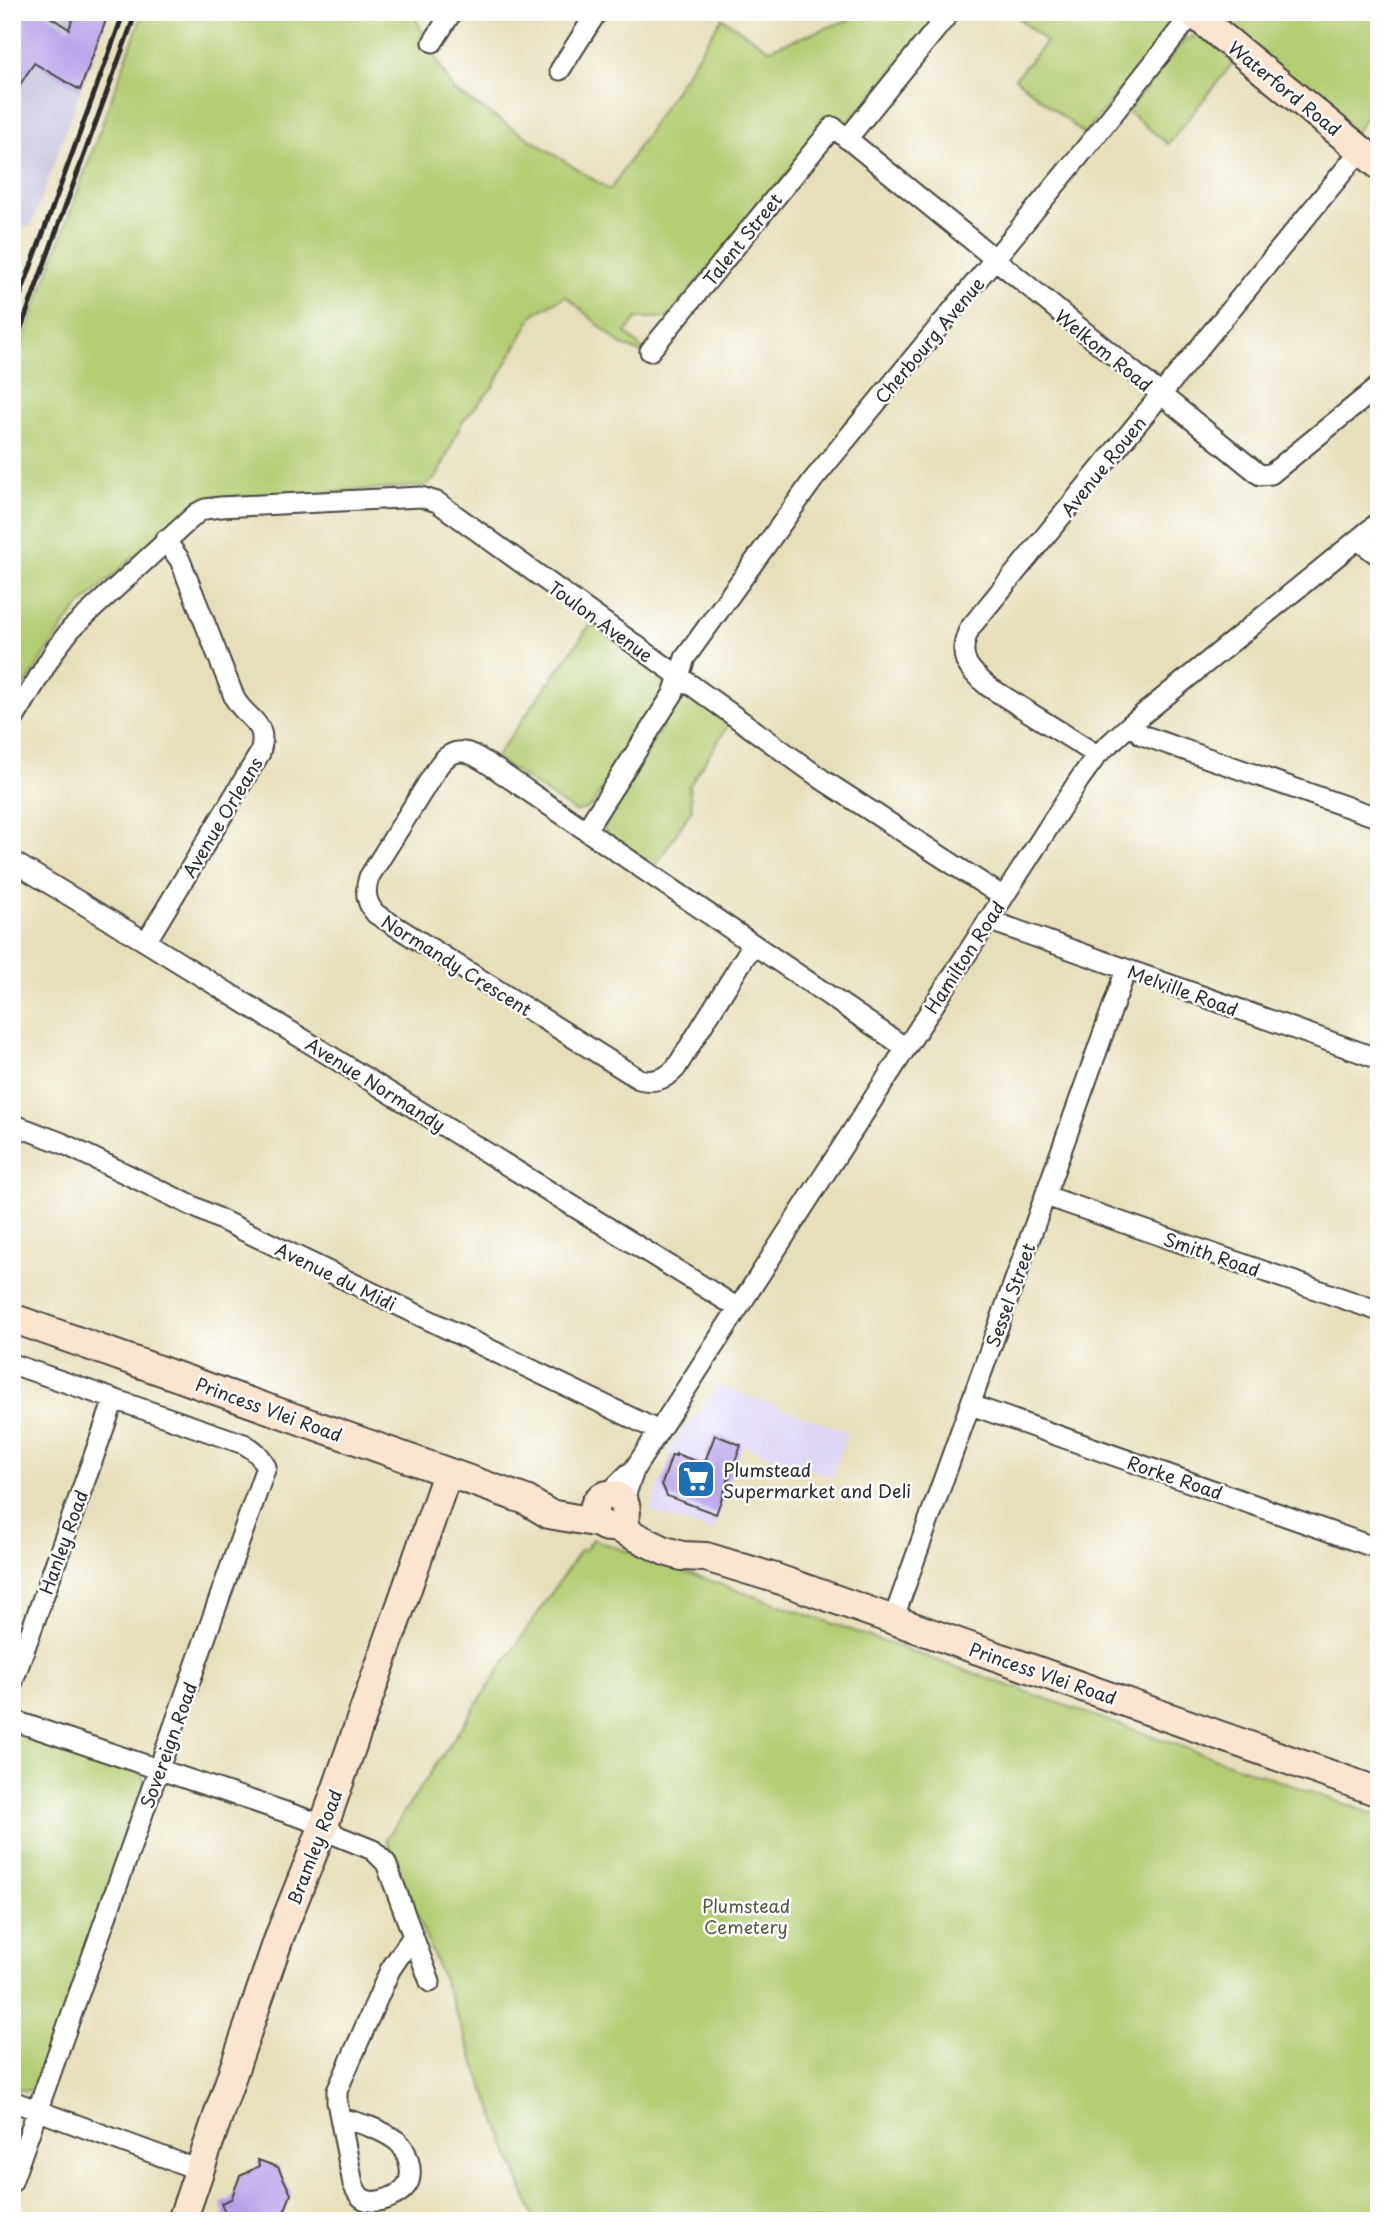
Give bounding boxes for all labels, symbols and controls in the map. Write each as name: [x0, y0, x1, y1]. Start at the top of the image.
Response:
street label: Waterford Road: [1223, 34, 1347, 142]
street label: Talent Street: [696, 187, 788, 291]
street label: Cherbourg Avenue: [868, 271, 990, 409]
street label: Welkom Road: [1050, 302, 1158, 398]
street label: Avenue Rouen: [1054, 410, 1152, 522]
street label: Toulon Avenue: [543, 574, 659, 668]
street label: Avenue Orleans: [175, 752, 269, 882]
street label: Hamilton Road: [917, 895, 1011, 1019]
street label: Normandy Crescent: [377, 908, 537, 1022]
street label: Melville Road: [1124, 958, 1242, 1022]
street label: Avenue Normandy: [301, 1030, 451, 1138]
street label: Smith Road: [1160, 1225, 1264, 1283]
street label: Avenue du Midi: [271, 1235, 401, 1317]
street label: Sessel Street: [979, 1239, 1041, 1351]
street label: Princess Vlei Road: [192, 1370, 346, 1448]
street label: Rorke Road: [1124, 1448, 1226, 1506]
place label: Plumstead Supermarket and Deli: [723, 1456, 911, 1504]
supermarket icon: Plumstead Supermarket and Deli: [675, 1458, 717, 1500]
street label: Hanley Road: [32, 1486, 94, 1598]
street label: Princess Vlei Road: [966, 1635, 1120, 1711]
street label: Sovereign Road: [133, 1678, 203, 1812]
street label: Bramley Road: [280, 1785, 348, 1909]
park label: Plumstead Cemetery: [702, 1892, 790, 1940]

